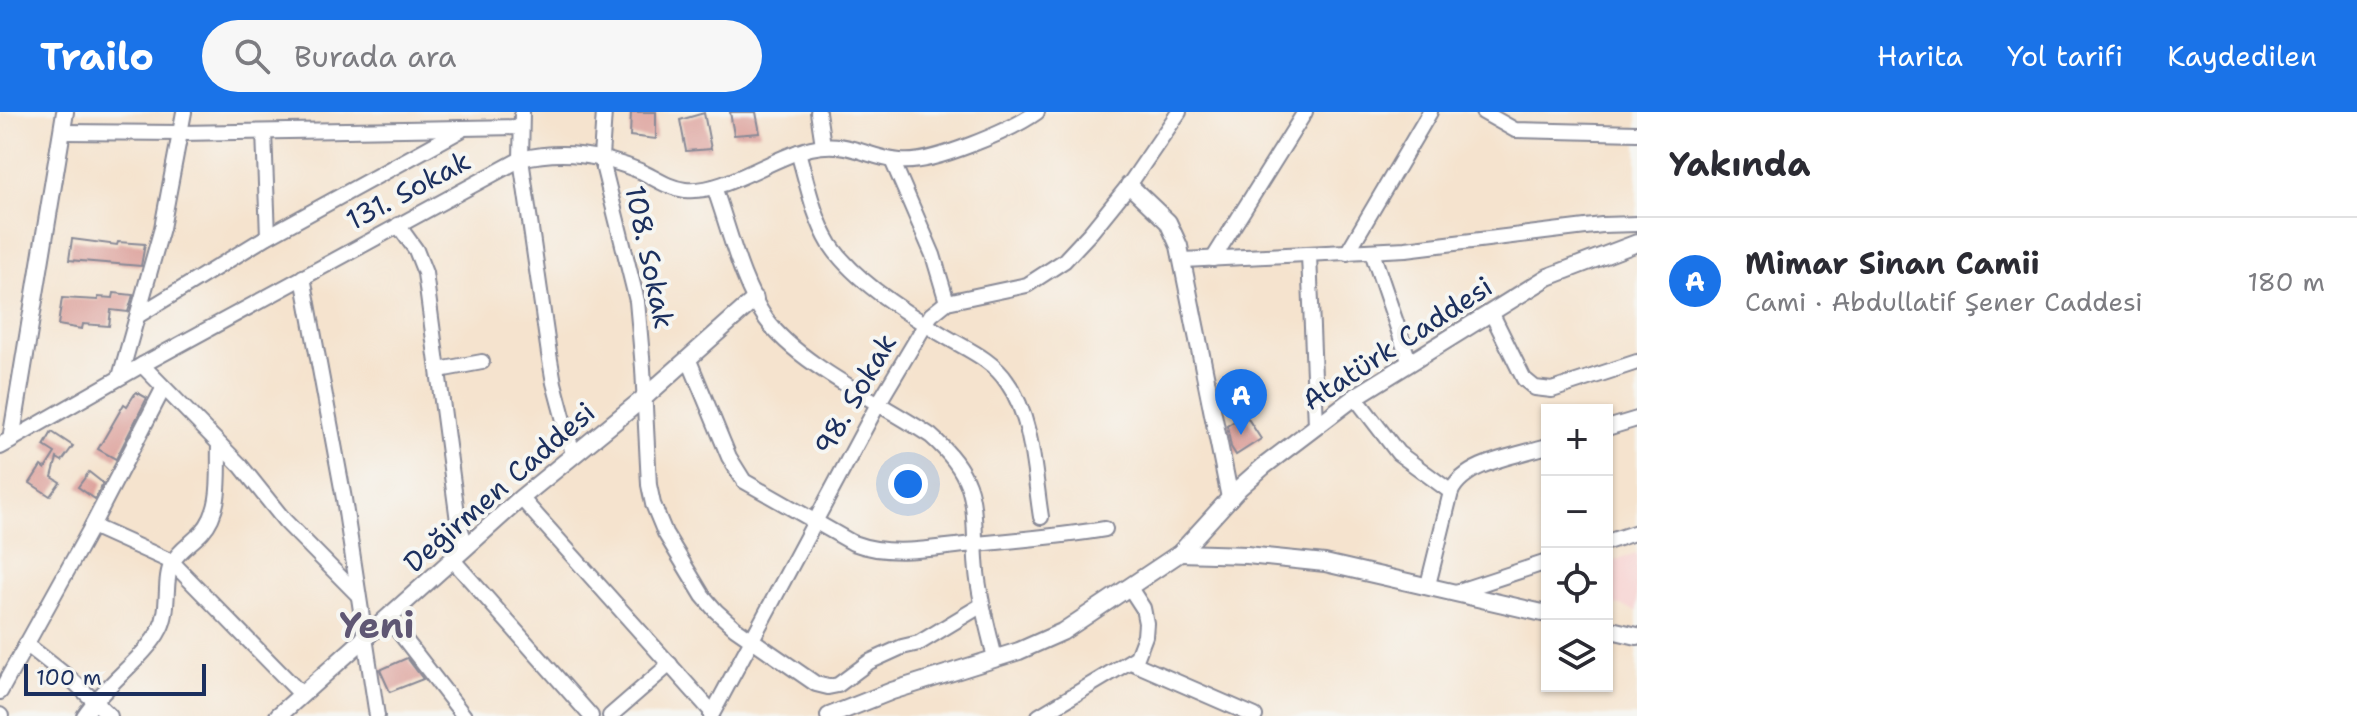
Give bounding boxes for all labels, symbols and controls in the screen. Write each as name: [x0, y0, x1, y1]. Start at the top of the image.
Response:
search box: [202, 20, 762, 92]
text: Trailo: [40, 31, 154, 82]
icon: search: [230, 34, 274, 78]
text: Burada ara: [294, 36, 456, 77]
text: Harita: [1877, 37, 1963, 75]
text: Yol tarifi: [2007, 37, 2123, 75]
text: Kaydedilen: [2167, 37, 2317, 75]
street label: 131. Sokak: [339, 141, 477, 239]
text: Yakında: [1669, 141, 1811, 187]
street label: 108. Sokak: [616, 182, 684, 332]
text: Mimar Sinan Camii: [1745, 243, 2040, 284]
text: A: [1685, 264, 1705, 299]
text: 180 m: [2247, 264, 2325, 299]
street label: Atatürk Caddesi: [1294, 267, 1500, 419]
text: Cami · Abdullatif Şener Caddesi: [1745, 284, 2143, 319]
street label: 98. Sokak: [805, 326, 905, 462]
pin: A: [1215, 369, 1267, 435]
street label: Değirmen Caddesi: [395, 393, 603, 581]
map controls: [1541, 404, 1613, 692]
button: +: [1541, 404, 1613, 476]
your location: [888, 464, 928, 504]
button: −: [1541, 476, 1613, 548]
button: locate: [1541, 548, 1613, 620]
district label: Yeni: [339, 601, 415, 650]
button: layers: [1541, 620, 1613, 692]
scale bar: [24, 660, 206, 696]
text: 100 m: [36, 663, 102, 692]

